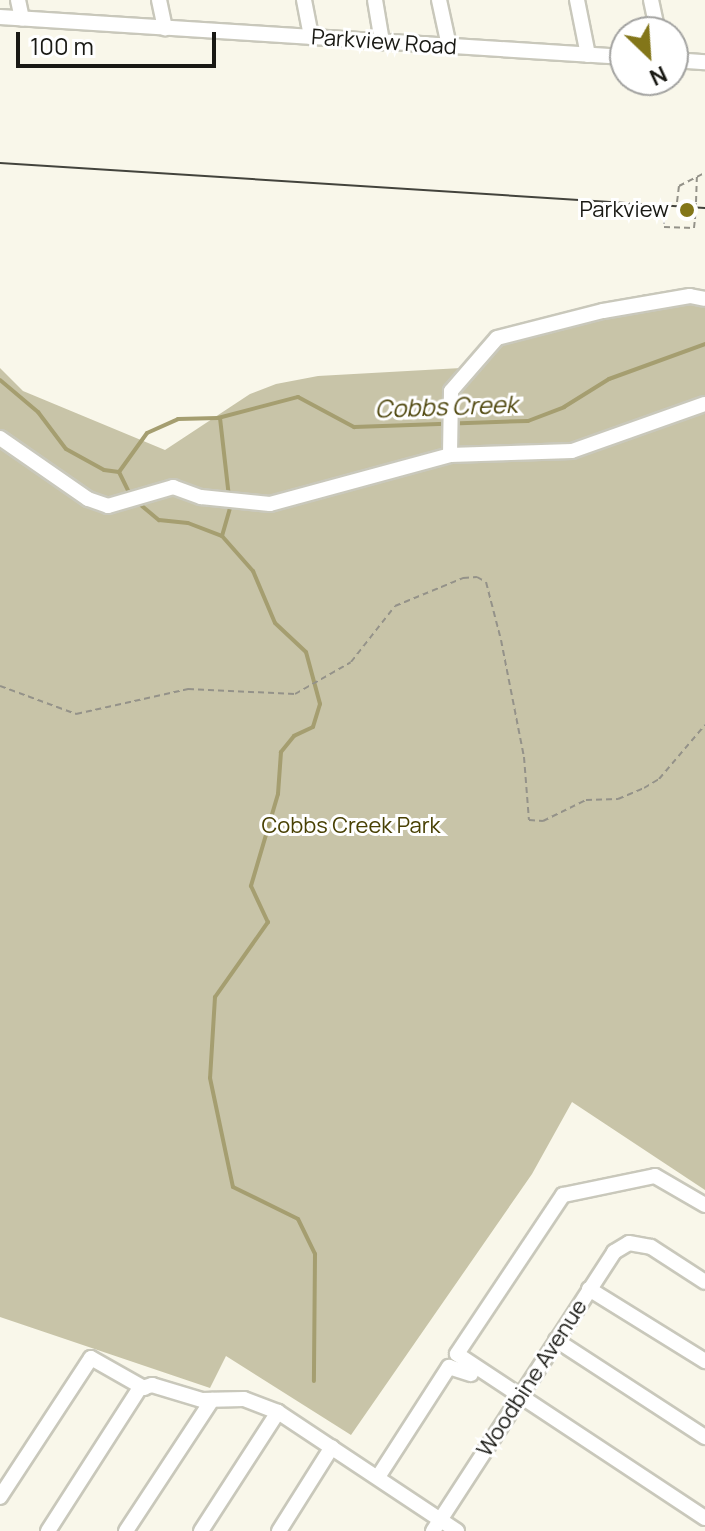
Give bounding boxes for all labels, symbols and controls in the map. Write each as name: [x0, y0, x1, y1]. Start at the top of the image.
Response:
scale bar: [20, 16, 220, 66]
north arrow: [609, 16, 689, 96]
street label: Parkview Road: [310, 24, 458, 60]
text: 100 m: [30, 29, 94, 62]
text: N: [645, 59, 672, 93]
place label: Parkview: [580, 197, 669, 223]
marker: Parkview: [676, 199, 698, 221]
water label: Cobbs Creek: [374, 389, 518, 423]
park label: Cobbs Creek Park: [262, 813, 440, 839]
street label: Woodbine Avenue: [471, 1294, 593, 1462]

